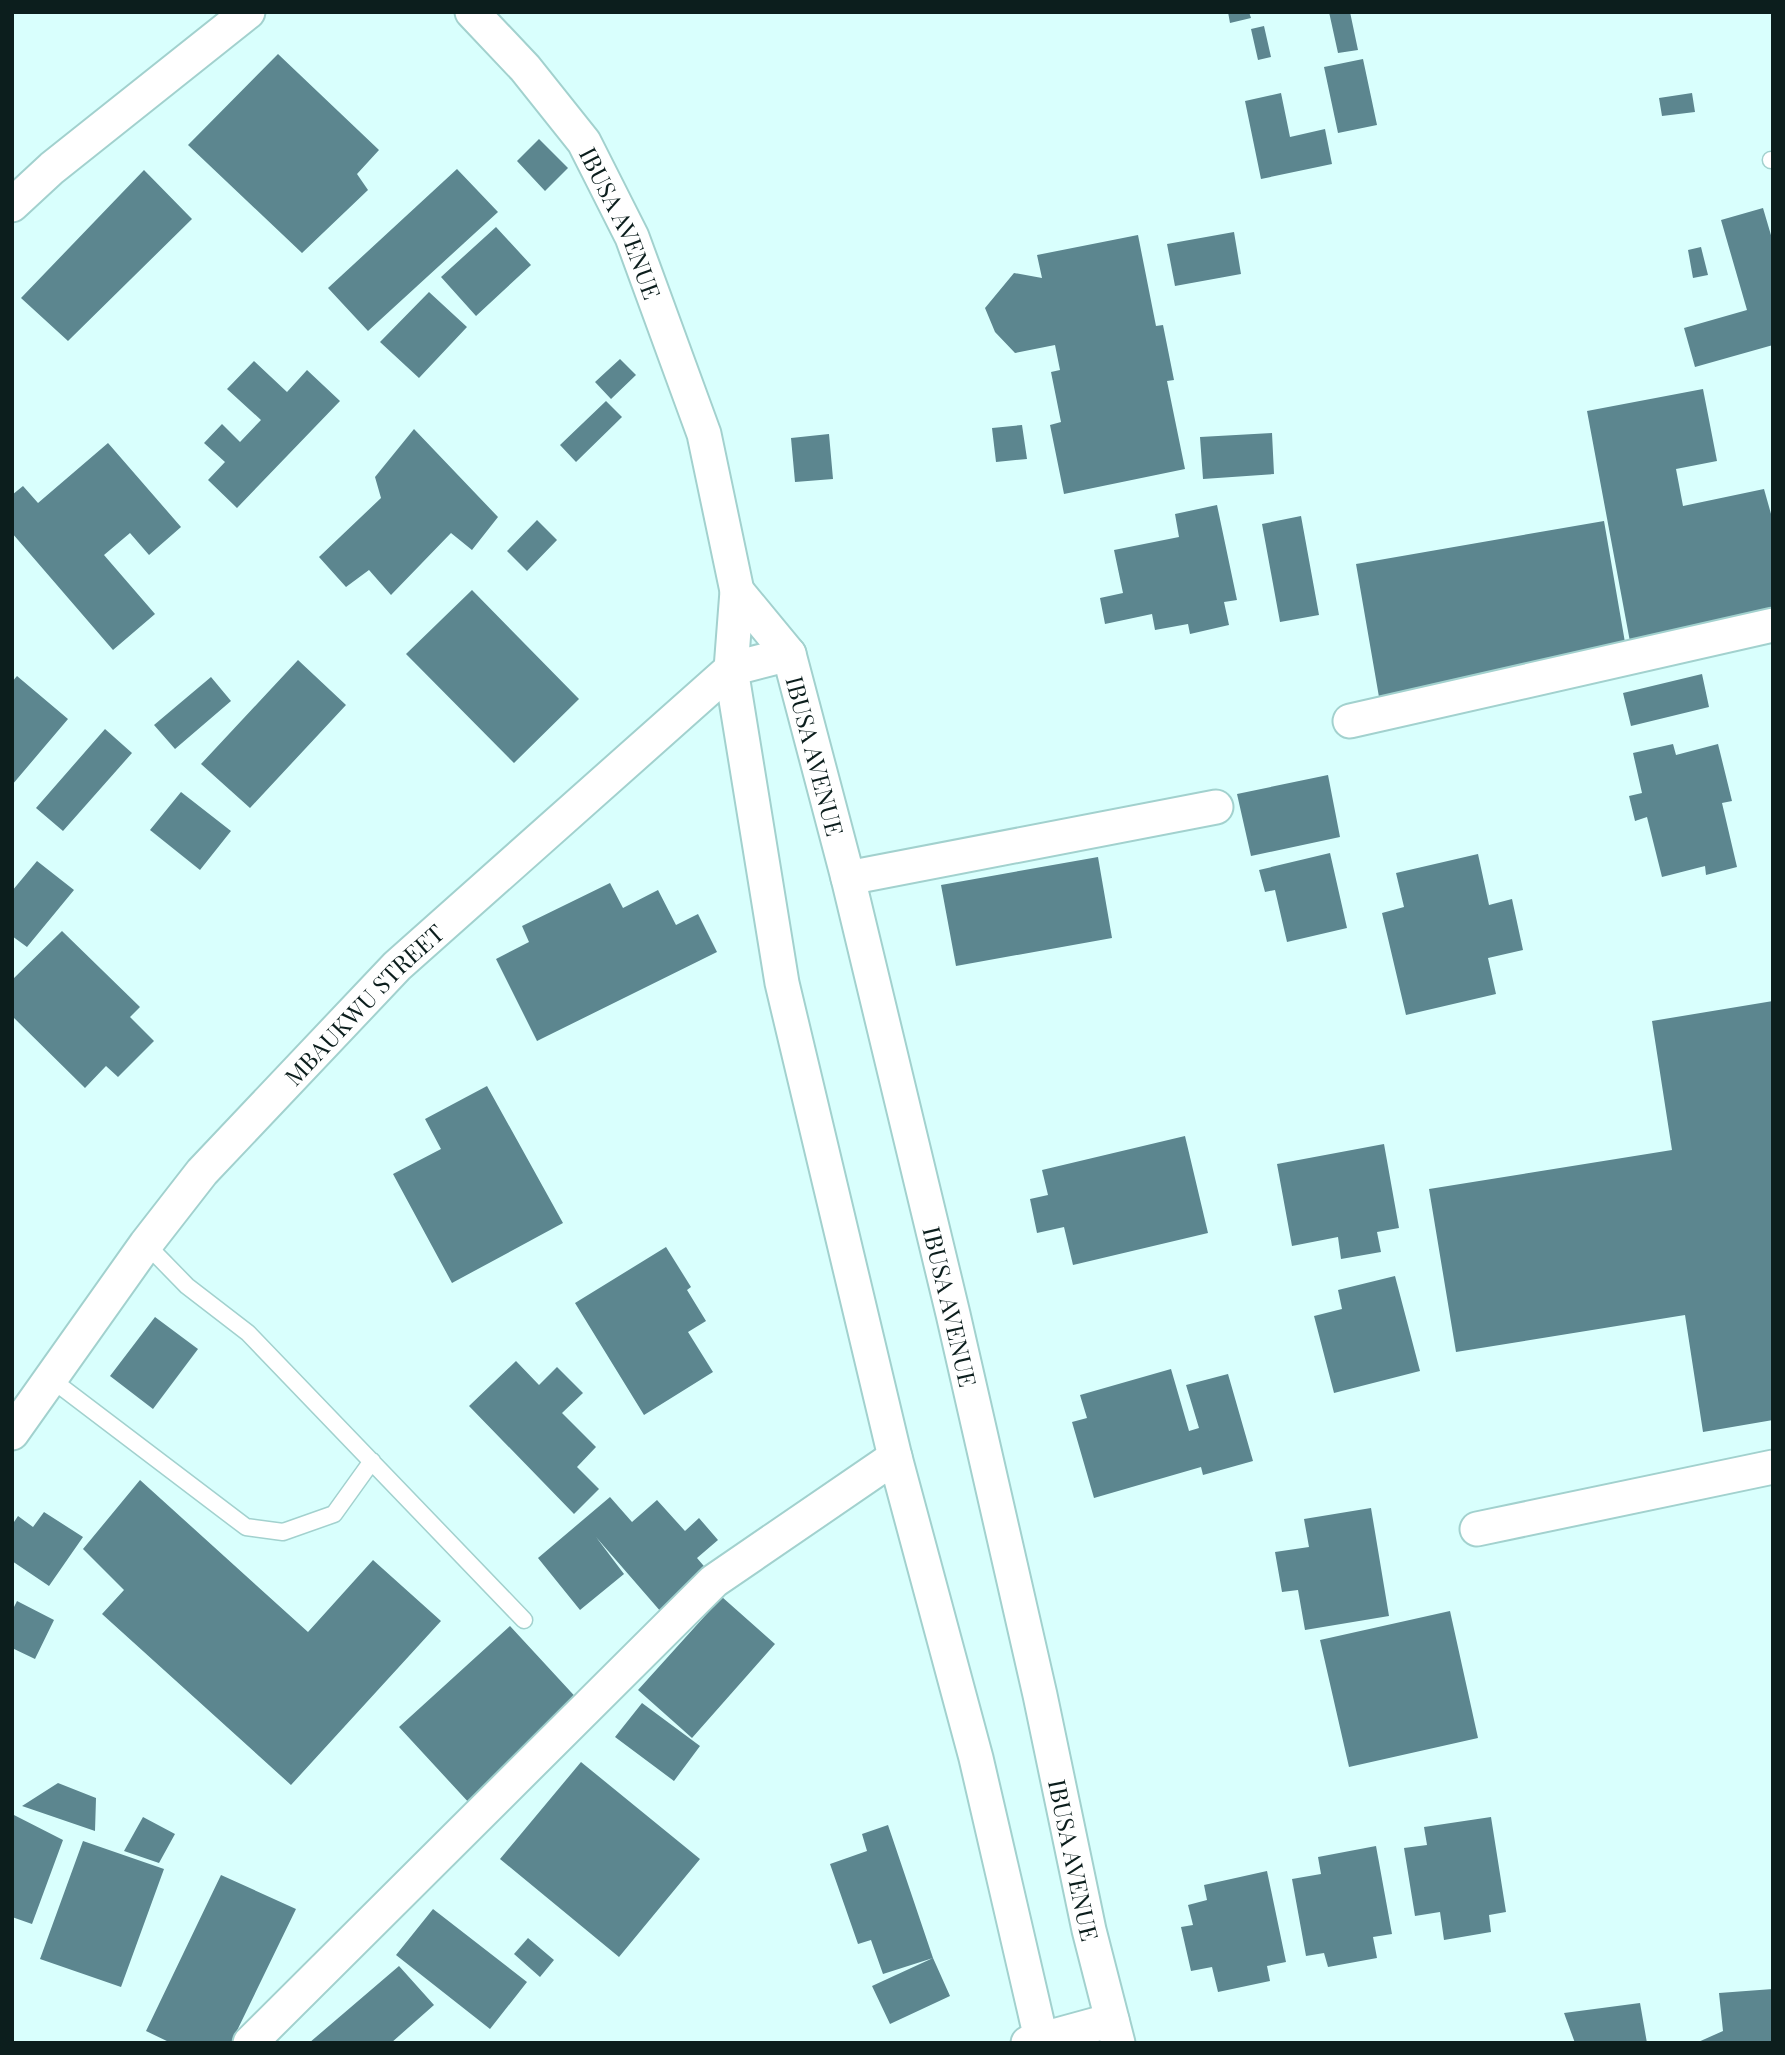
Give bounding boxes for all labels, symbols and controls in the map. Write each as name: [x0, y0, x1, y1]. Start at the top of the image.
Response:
street label: IBUSA AVENUE: [573, 141, 669, 303]
street label: IBUSA AVENUE: [779, 672, 852, 839]
street label: MBAUKWU STREET: [277, 916, 450, 1092]
street label: IBUSA AVENUE: [916, 1223, 985, 1390]
street label: IBUSA AVENUE: [1042, 1776, 1107, 1944]

